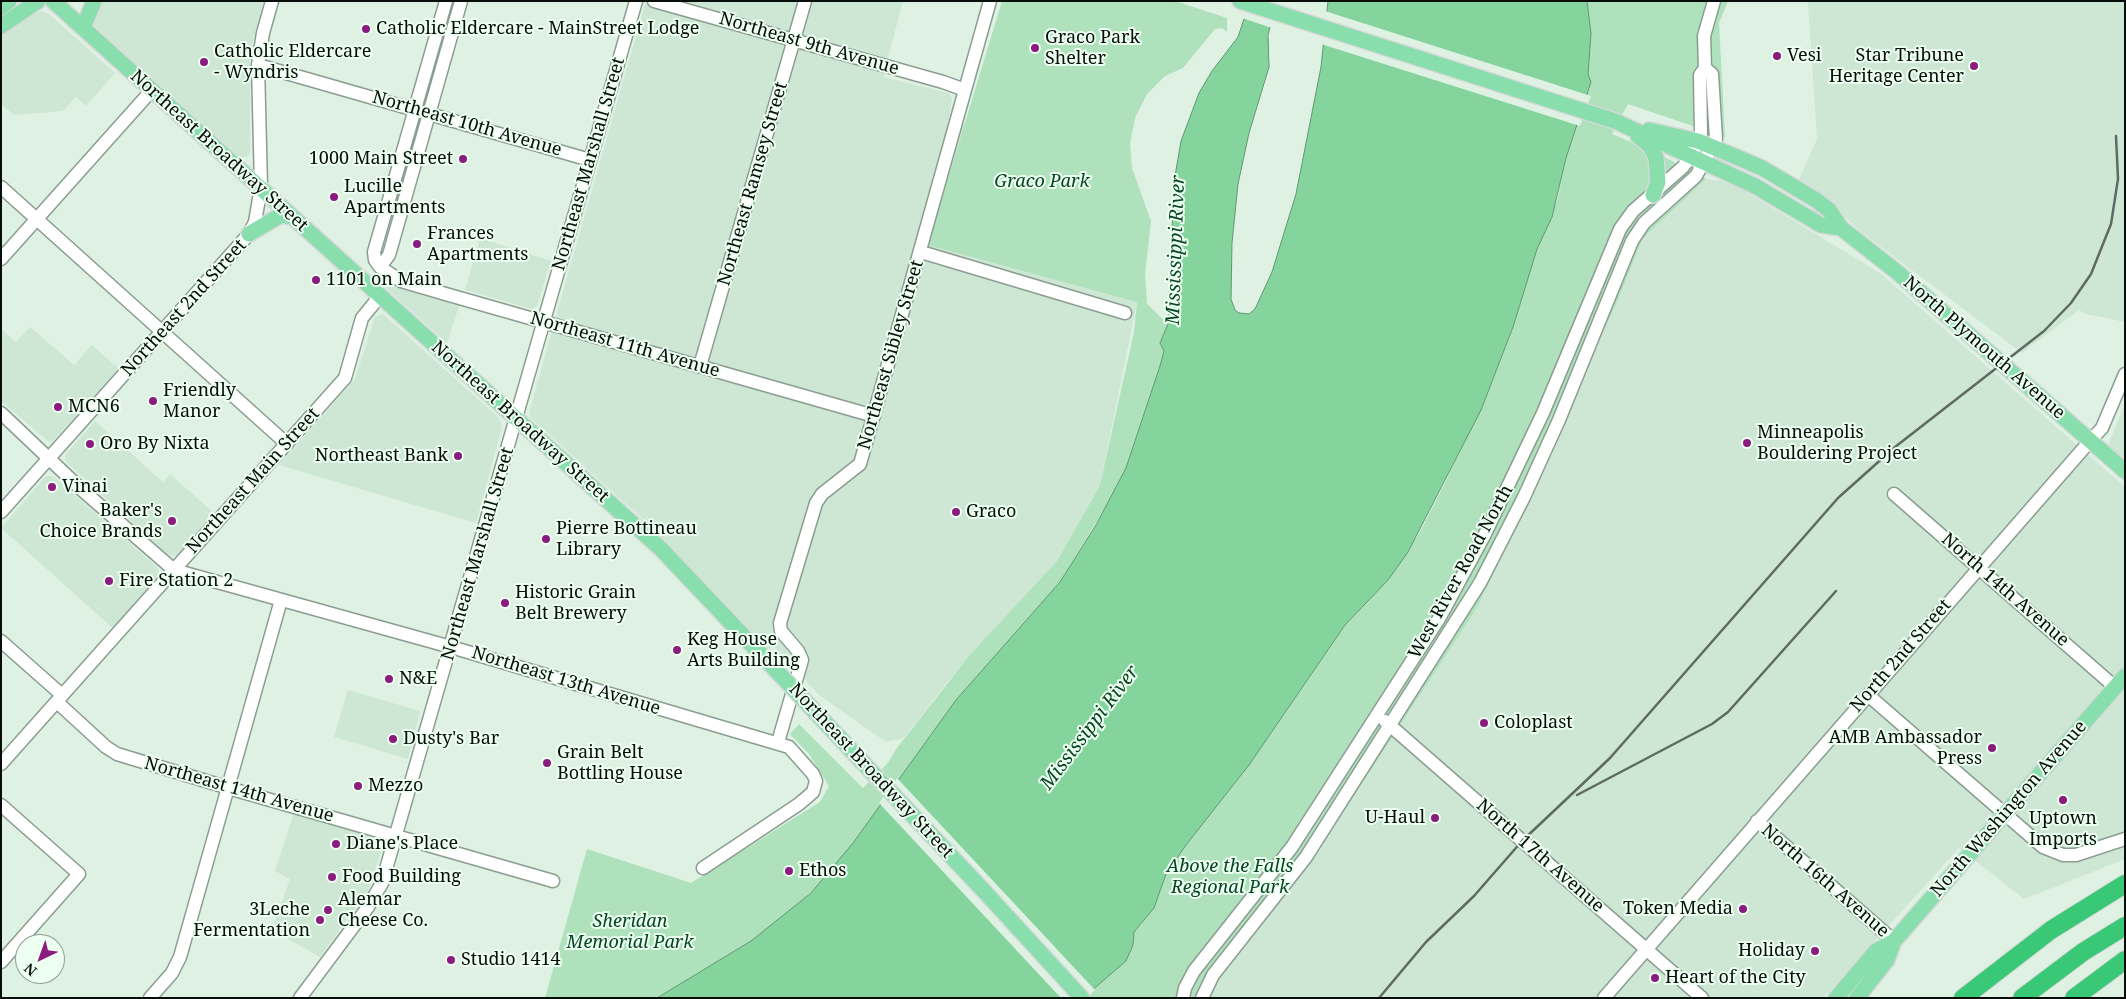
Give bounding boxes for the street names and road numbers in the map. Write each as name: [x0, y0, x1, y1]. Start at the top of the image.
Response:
street label: Northeast 9th Avenue: [717, 8, 901, 80]
street label: Northeast Marshall Street: [548, 55, 630, 273]
street label: Northeast Broadway Street: [126, 66, 312, 236]
street label: Northeast Ramsey Street: [714, 80, 792, 288]
street label: Northeast 10th Avenue: [370, 87, 564, 161]
street label: Northeast 2nd Street: [117, 235, 251, 381]
street label: Northeast Sibley Street: [854, 258, 928, 452]
street label: North Plymouth Avenue: [1899, 272, 2069, 424]
street label: Northeast 11th Avenue: [528, 308, 722, 382]
street label: Northeast Broadway Street: [427, 337, 613, 507]
street label: Northeast Main Street: [182, 404, 324, 558]
street label: Northeast Marshall Street: [437, 445, 519, 663]
street label: West River Road North: [1404, 481, 1518, 663]
street label: North 14th Avenue: [1937, 529, 2073, 651]
street label: North 2nd Street: [1846, 595, 1956, 717]
street label: Northeast 13th Avenue: [469, 642, 663, 720]
street label: Northeast Broadway Street: [784, 679, 958, 863]
street label: North Washington Avenue: [1926, 716, 2092, 902]
street label: Northeast 14th Avenue: [142, 753, 336, 827]
street label: North 17th Avenue: [1472, 795, 1608, 917]
street label: North 16th Avenue: [1757, 820, 1893, 942]

